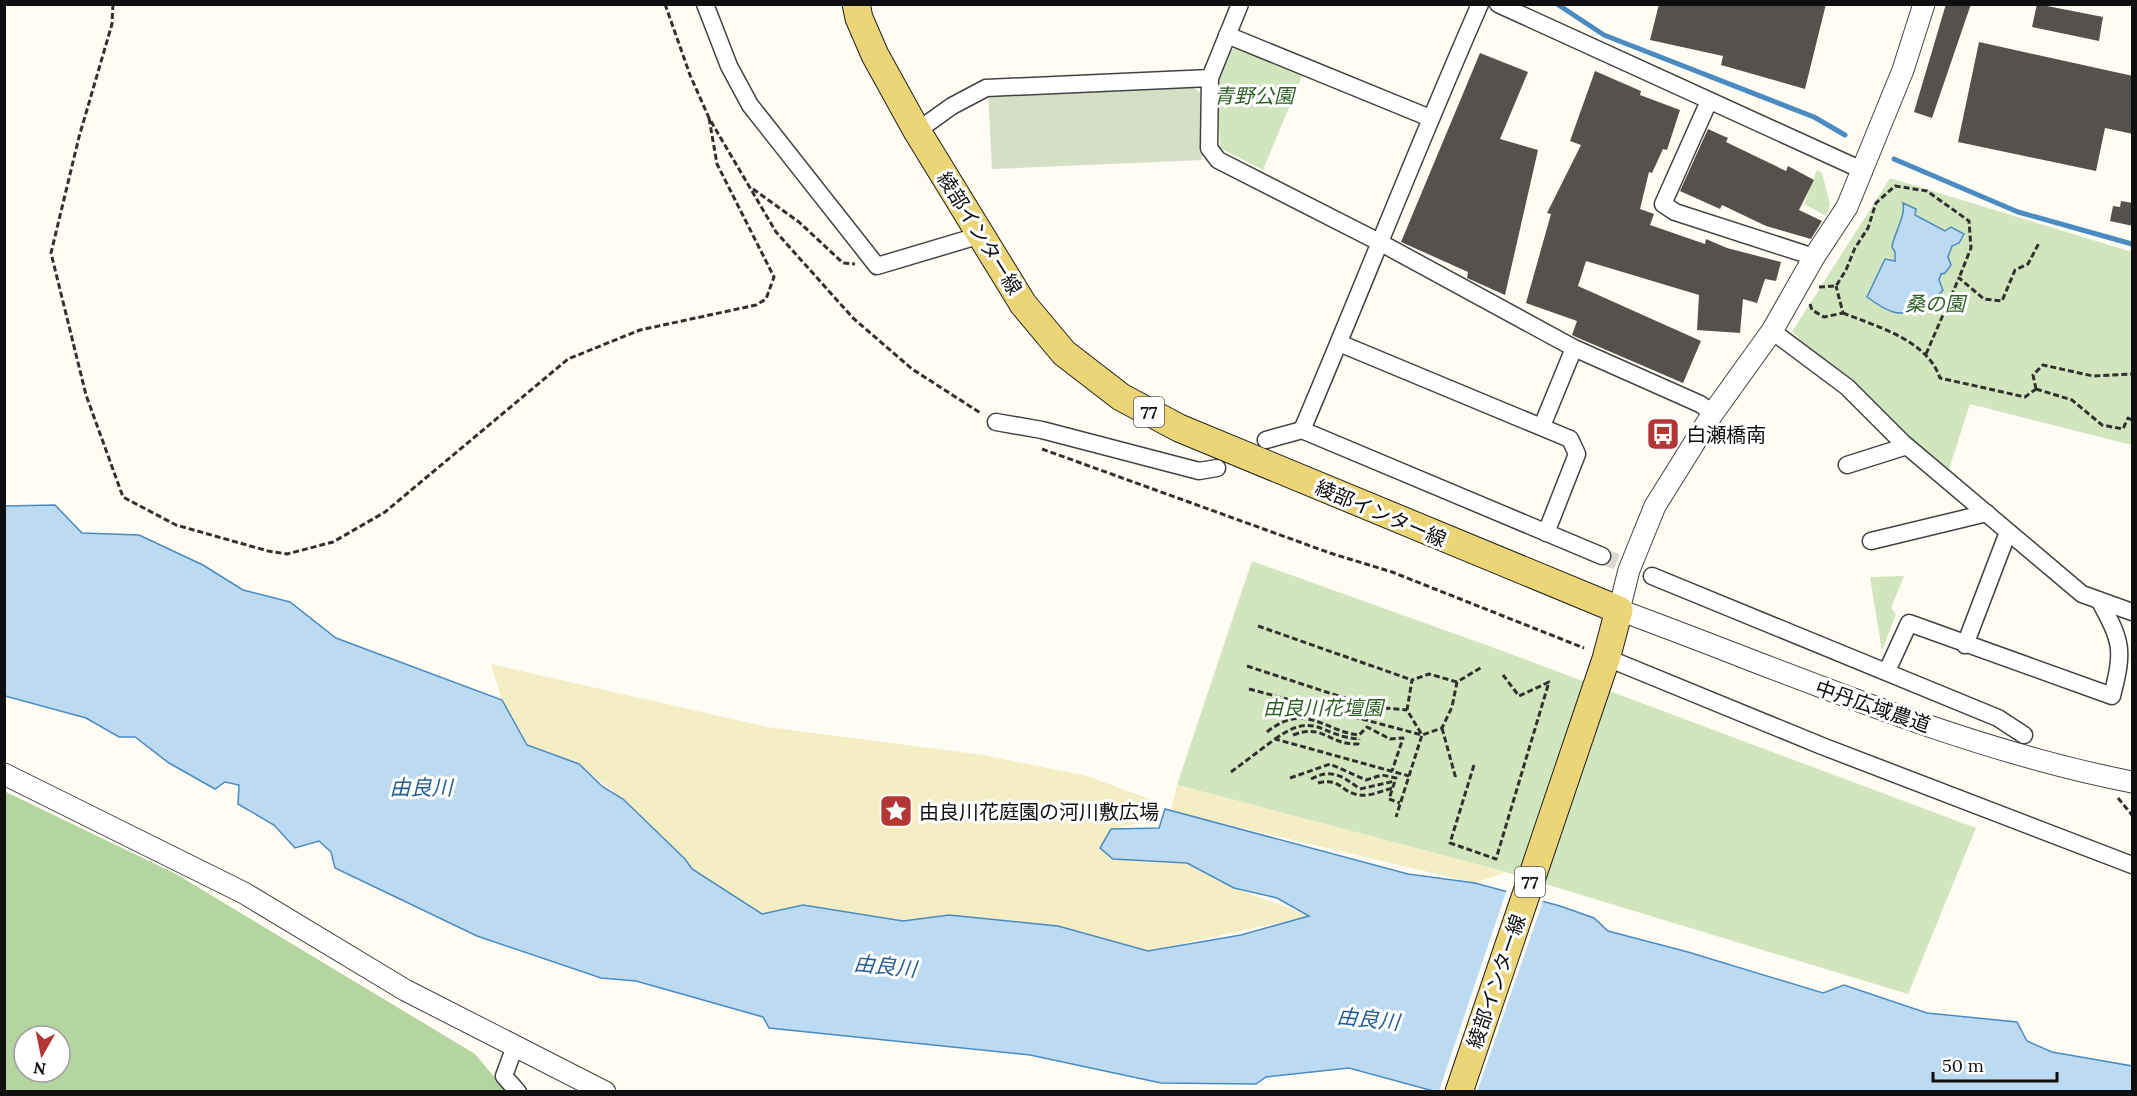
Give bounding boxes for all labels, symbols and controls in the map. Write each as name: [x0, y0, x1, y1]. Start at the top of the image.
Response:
park label: 青野公園: [1214, 83, 1297, 108]
street label: 綾部インター線: [932, 167, 1028, 299]
park label: 桑の園: [1905, 291, 1968, 316]
road number: 77: [1134, 397, 1164, 427]
bus stop icon: 白瀬橋南: [1645, 416, 1681, 452]
place label: 白瀬橋南: [1686, 422, 1766, 447]
street label: 綾部インター線: [1312, 474, 1450, 552]
street label: 中丹広域農道: [1812, 675, 1934, 737]
park label: 由良川花壇園: [1263, 695, 1386, 720]
water label: 由良川: [390, 774, 454, 801]
place icon: 由良川花庭園の河川敷広場: [878, 793, 914, 829]
place label: 由良川花庭園の河川敷広場: [919, 799, 1159, 824]
road number: 77: [1515, 867, 1545, 897]
street label: 綾部インター線: [1461, 911, 1531, 1051]
water label: 由良川: [852, 949, 920, 983]
water label: 由良川: [1335, 1002, 1403, 1036]
north arrow: [12, 1024, 72, 1084]
scale bar: [1933, 1045, 2058, 1083]
text: 50 m: [1942, 1054, 1984, 1077]
text: N: [32, 1058, 47, 1080]

